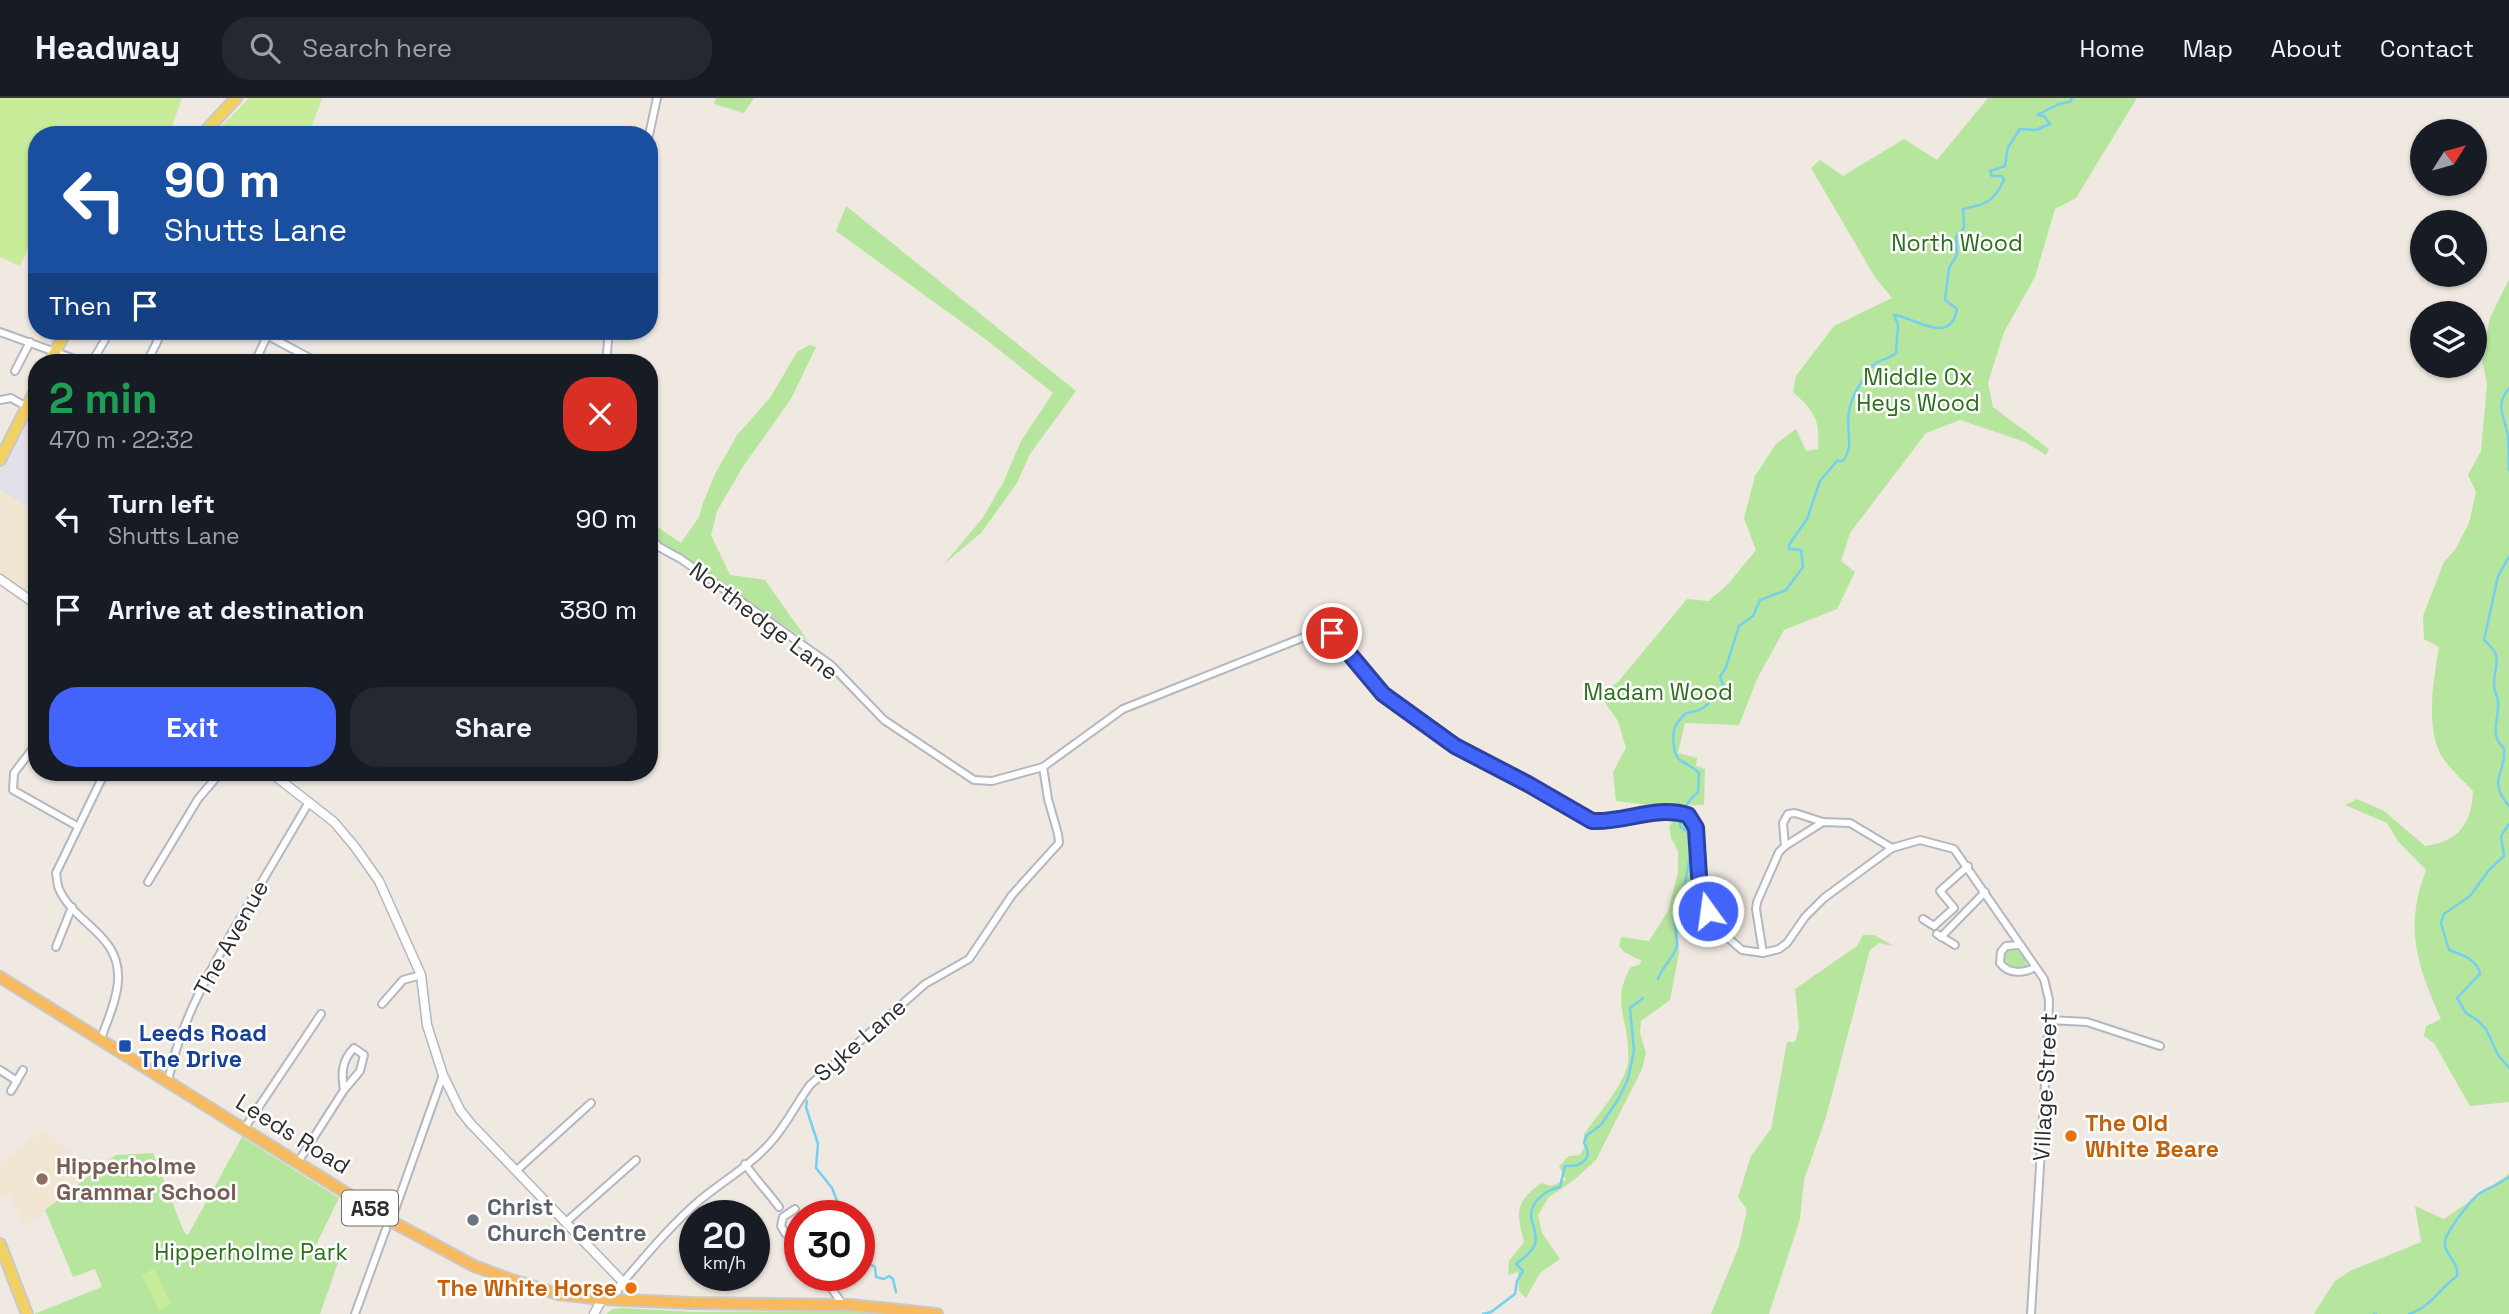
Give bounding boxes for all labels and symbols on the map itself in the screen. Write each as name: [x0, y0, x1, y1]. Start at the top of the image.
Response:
north arrow: [2410, 119, 2487, 196]
park label: North Wood: [1891, 228, 2023, 258]
park label: Middle Ox Heys Wood: [1856, 362, 1980, 418]
street label: Northedge Lane: [683, 555, 845, 687]
pin: [1302, 603, 1362, 663]
park label: Madam Wood: [1583, 677, 1733, 707]
position arrow: [1671, 874, 1745, 948]
street label: The Avenue: [187, 875, 275, 1001]
street label: Syke Lane: [808, 992, 912, 1088]
street label: Village Street: [2026, 1012, 2064, 1162]
place label: Leeds Road The Drive: [139, 1018, 267, 1074]
marker: Leeds Road The Drive: [117, 1038, 133, 1054]
street label: Leeds Road: [230, 1087, 356, 1181]
place label: The Old White Beare: [2085, 1108, 2219, 1164]
marker: The Old White Beare: [2063, 1128, 2079, 1144]
place label: Hipperholme Grammar School: [56, 1151, 237, 1207]
marker: Hipperholme Grammar School: [34, 1171, 50, 1187]
road number: A58: [342, 1190, 398, 1226]
place label: Christ Church Centre: [487, 1192, 647, 1248]
speed limit sign: 30: [784, 1200, 875, 1291]
marker: Christ Church Centre: [465, 1212, 481, 1228]
park label: Hipperholme Park: [154, 1237, 348, 1267]
place label: The White Horse: [437, 1273, 617, 1303]
marker: The White Horse: [623, 1280, 639, 1296]

